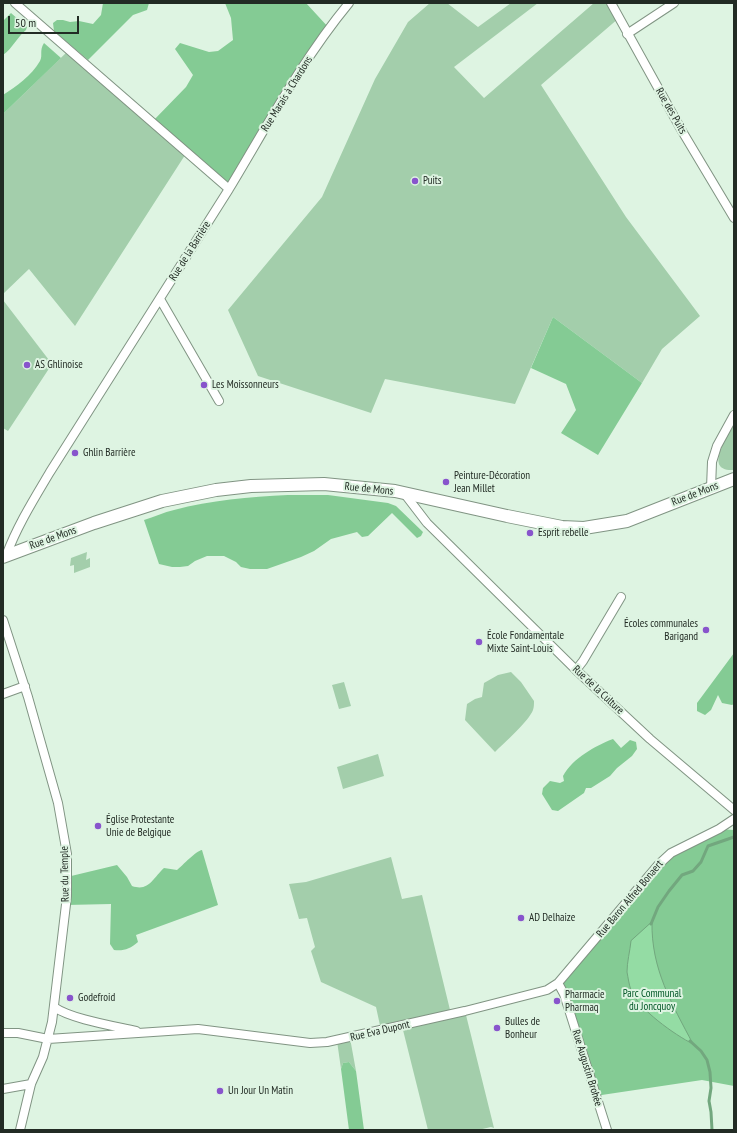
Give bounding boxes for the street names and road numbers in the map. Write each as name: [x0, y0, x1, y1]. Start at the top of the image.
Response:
street label: Rue Marais à Chardons: [259, 54, 315, 134]
street label: Rue des Puits: [653, 86, 689, 136]
street label: Rue de la Barrière: [166, 219, 214, 283]
street label: Rue de Mons: [670, 479, 720, 509]
street label: Rue de Mons: [344, 480, 394, 498]
street label: Rue de Mons: [28, 523, 78, 553]
street label: Rue de la Culture: [570, 663, 626, 717]
street label: Rue du Temple: [58, 846, 72, 902]
street label: Rue Baron Alfred Bonaert: [594, 858, 666, 940]
street label: Rue Eva Dupont: [349, 1018, 411, 1044]
street label: Rue Augustin Brohée: [569, 1028, 605, 1108]

